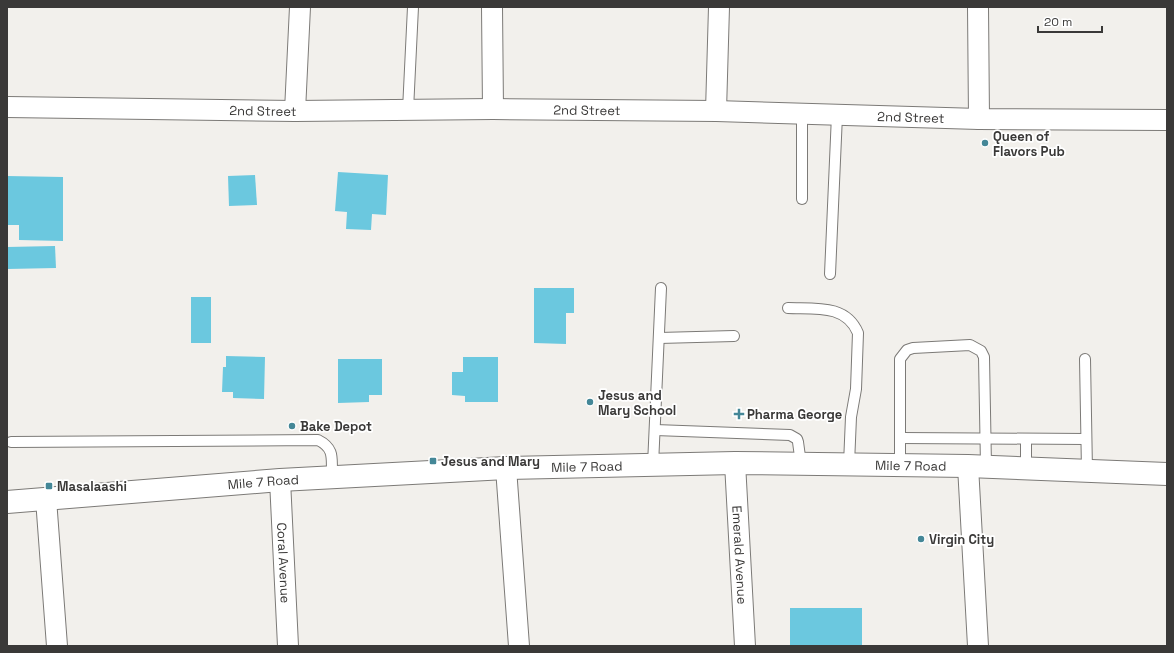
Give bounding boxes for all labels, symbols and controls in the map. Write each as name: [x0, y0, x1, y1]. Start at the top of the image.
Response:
scale bar: [1038, 8, 1102, 34]
text: 20 m: [1044, 14, 1072, 30]
street label: 2nd Street: [553, 101, 621, 119]
street label: 2nd Street: [229, 102, 297, 120]
street label: 2nd Street: [877, 107, 945, 126]
place label: Queen of Flavors Pub: [993, 128, 1065, 160]
marker: Queen of Flavors Pub: [980, 138, 990, 148]
place label: Jesus and Mary School: [598, 387, 676, 419]
marker: Jesus and Mary School: [585, 397, 595, 407]
place label: Pharma George: [747, 406, 842, 423]
marker: Pharma George: [734, 409, 744, 419]
place label: Bake Depot: [300, 418, 372, 435]
marker: Bake Depot: [287, 421, 297, 431]
place label: Jesus and Mary: [441, 453, 540, 470]
marker: Jesus and Mary: [428, 456, 438, 466]
street label: Mile 7 Road: [875, 456, 946, 474]
street label: Mile 7 Road: [551, 457, 623, 476]
street label: Mile 7 Road: [227, 471, 299, 493]
place label: Masalaashi: [57, 478, 127, 495]
marker: Masalaashi: [44, 481, 54, 491]
street label: Emerald Avenue: [729, 505, 751, 605]
street label: Coral Avenue: [274, 522, 294, 604]
place label: Virgin City: [929, 531, 994, 548]
marker: Virgin City: [916, 534, 926, 544]

